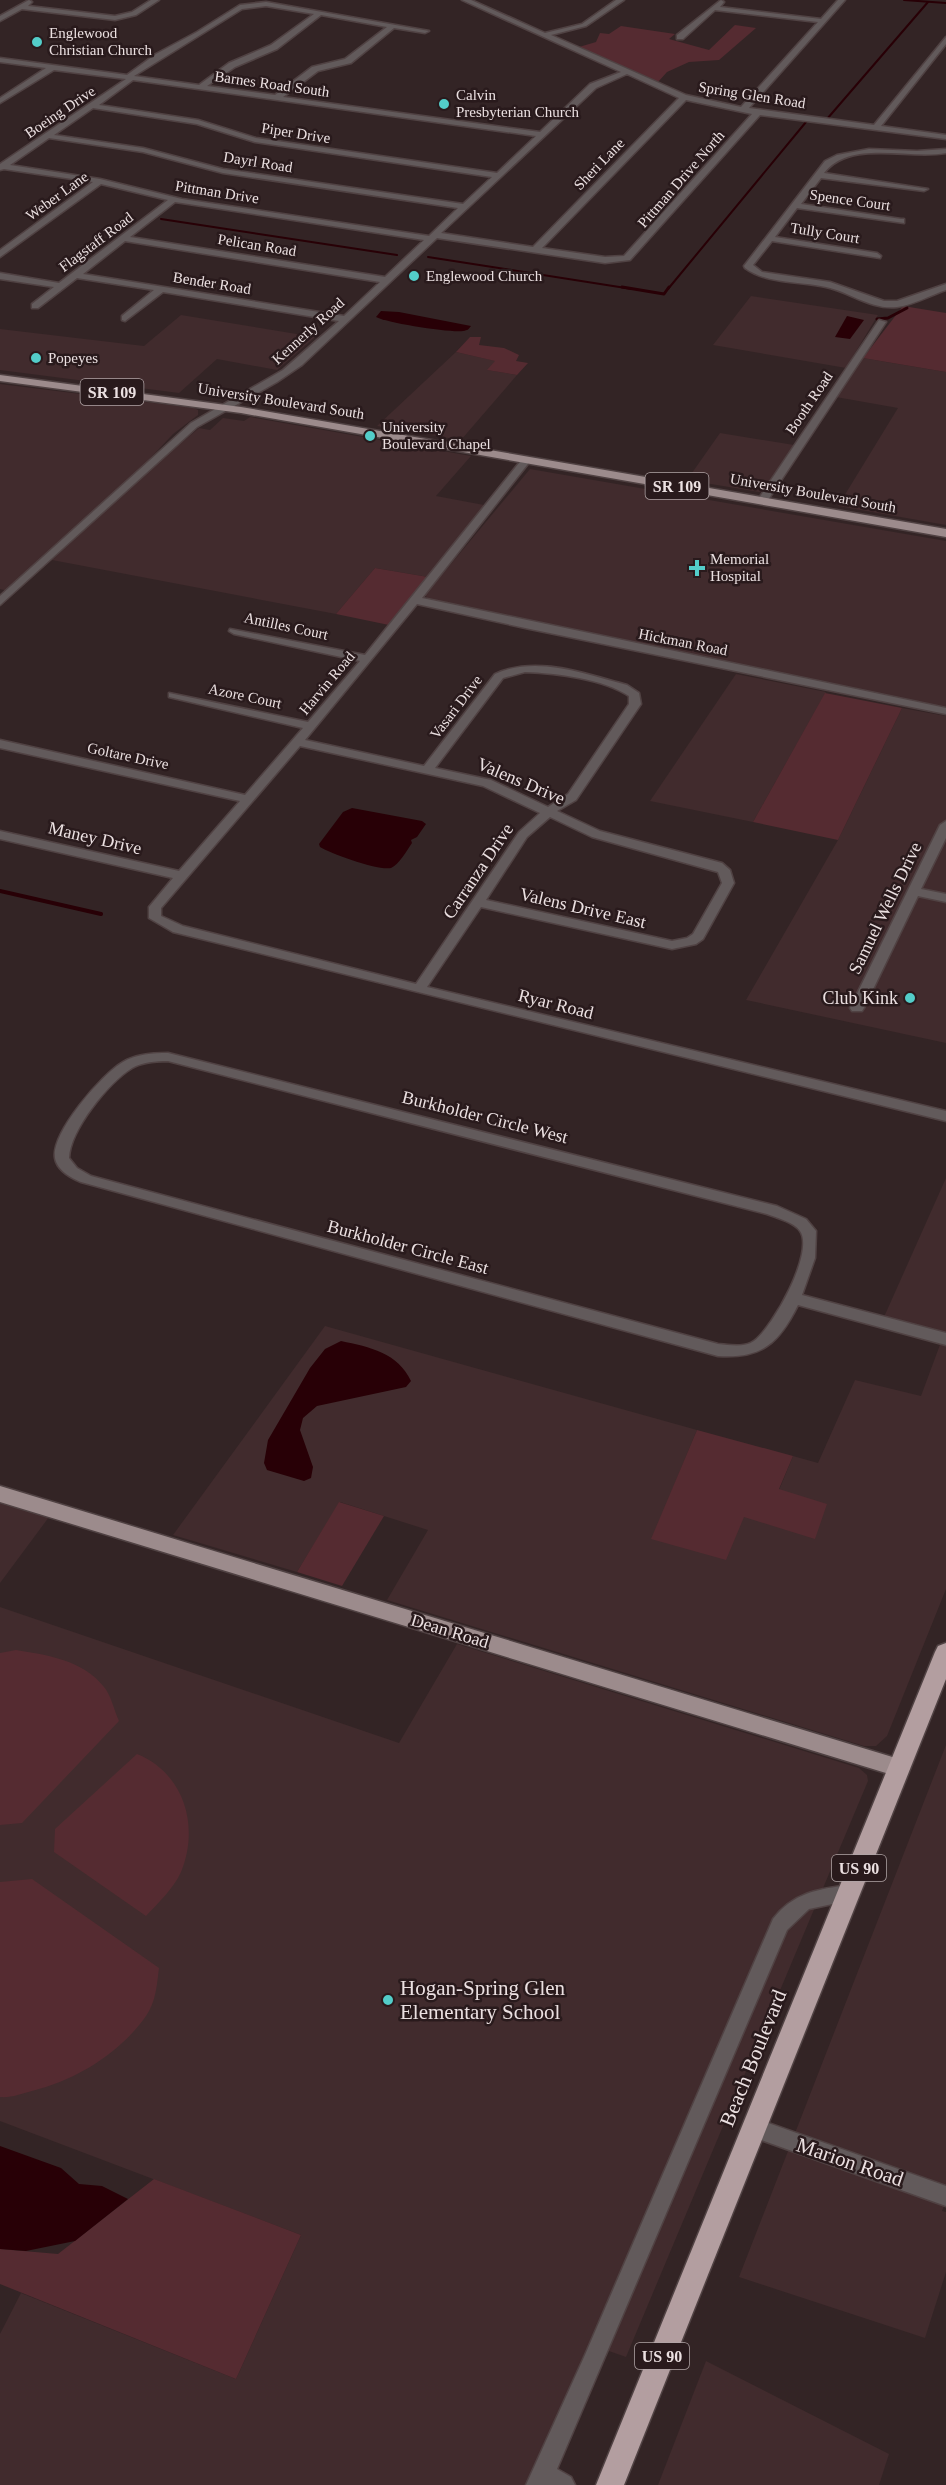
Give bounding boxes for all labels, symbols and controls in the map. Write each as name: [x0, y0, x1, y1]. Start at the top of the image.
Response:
place label: Englewood Christian Church: [49, 25, 152, 58]
marker: Englewood Christian Church: [30, 35, 44, 49]
street label: Barnes Road South: [214, 68, 331, 100]
street label: Spring Glen Road: [697, 79, 807, 111]
street label: Boeing Drive: [22, 82, 98, 141]
place label: Calvin Presbyterian Church: [456, 87, 579, 120]
marker: Calvin Presbyterian Church: [437, 97, 451, 111]
street label: Piper Drive: [260, 120, 332, 146]
street label: Pittman Drive North: [635, 127, 728, 231]
street label: Sheri Lane: [571, 135, 628, 193]
street label: Dayrl Road: [222, 149, 294, 175]
street label: Weber Lane: [23, 168, 91, 224]
street label: Pittman Drive: [174, 177, 260, 207]
street label: Spence Court: [809, 186, 892, 214]
street label: Flagstaff Road: [56, 209, 137, 275]
street label: Tully Court: [789, 220, 862, 246]
street label: Pelican Road: [216, 231, 298, 259]
place label: Englewood Church: [426, 268, 543, 284]
street label: Bender Road: [172, 269, 253, 297]
marker: Englewood Church: [407, 269, 421, 283]
street label: Kennerly Road: [269, 294, 348, 367]
place label: Popeyes: [48, 350, 98, 366]
marker: Popeyes: [29, 351, 43, 365]
street label: Booth Road: [782, 368, 836, 437]
road number: SR 109: [80, 379, 144, 405]
street label: University Boulevard South: [197, 380, 366, 422]
place label: University Boulevard Chapel: [382, 419, 491, 452]
marker: University Boulevard Chapel: [363, 429, 377, 443]
street label: University Boulevard South: [729, 471, 898, 516]
road number: SR 109: [646, 473, 708, 499]
place label: Memorial Hospital: [710, 551, 769, 584]
marker: Memorial Hospital: [688, 559, 706, 577]
street label: Antilles Court: [243, 609, 330, 643]
street label: Hickman Road: [637, 626, 729, 659]
street label: Harvin Road: [296, 648, 358, 718]
street label: Vasari Drive: [427, 672, 485, 742]
street label: Azore Court: [207, 680, 284, 712]
street label: Goltare Drive: [86, 740, 171, 773]
street label: Valens Drive: [474, 754, 568, 808]
street label: Maney Drive: [46, 818, 144, 858]
street label: Carranza Drive: [439, 820, 517, 922]
street label: Samuel Wells Drive: [844, 839, 926, 977]
street label: Valens Drive East: [518, 884, 648, 932]
street label: Ryar Road: [516, 985, 596, 1023]
place label: Club Kink: [822, 988, 898, 1008]
marker: Club Kink: [903, 991, 917, 1005]
street label: Burkholder Circle West: [400, 1087, 570, 1147]
street label: Burkholder Circle East: [325, 1216, 491, 1278]
street label: Dean Road: [409, 1610, 491, 1652]
road number: US 90: [832, 1855, 886, 1881]
place label: Hogan-Spring Glen Elementary School: [400, 1976, 566, 2024]
street label: Beach Boulevard: [715, 1986, 792, 2130]
marker: Hogan-Spring Glen Elementary School: [381, 1993, 395, 2007]
street label: Marion Road: [793, 2133, 907, 2192]
road number: US 90: [635, 2343, 689, 2369]

